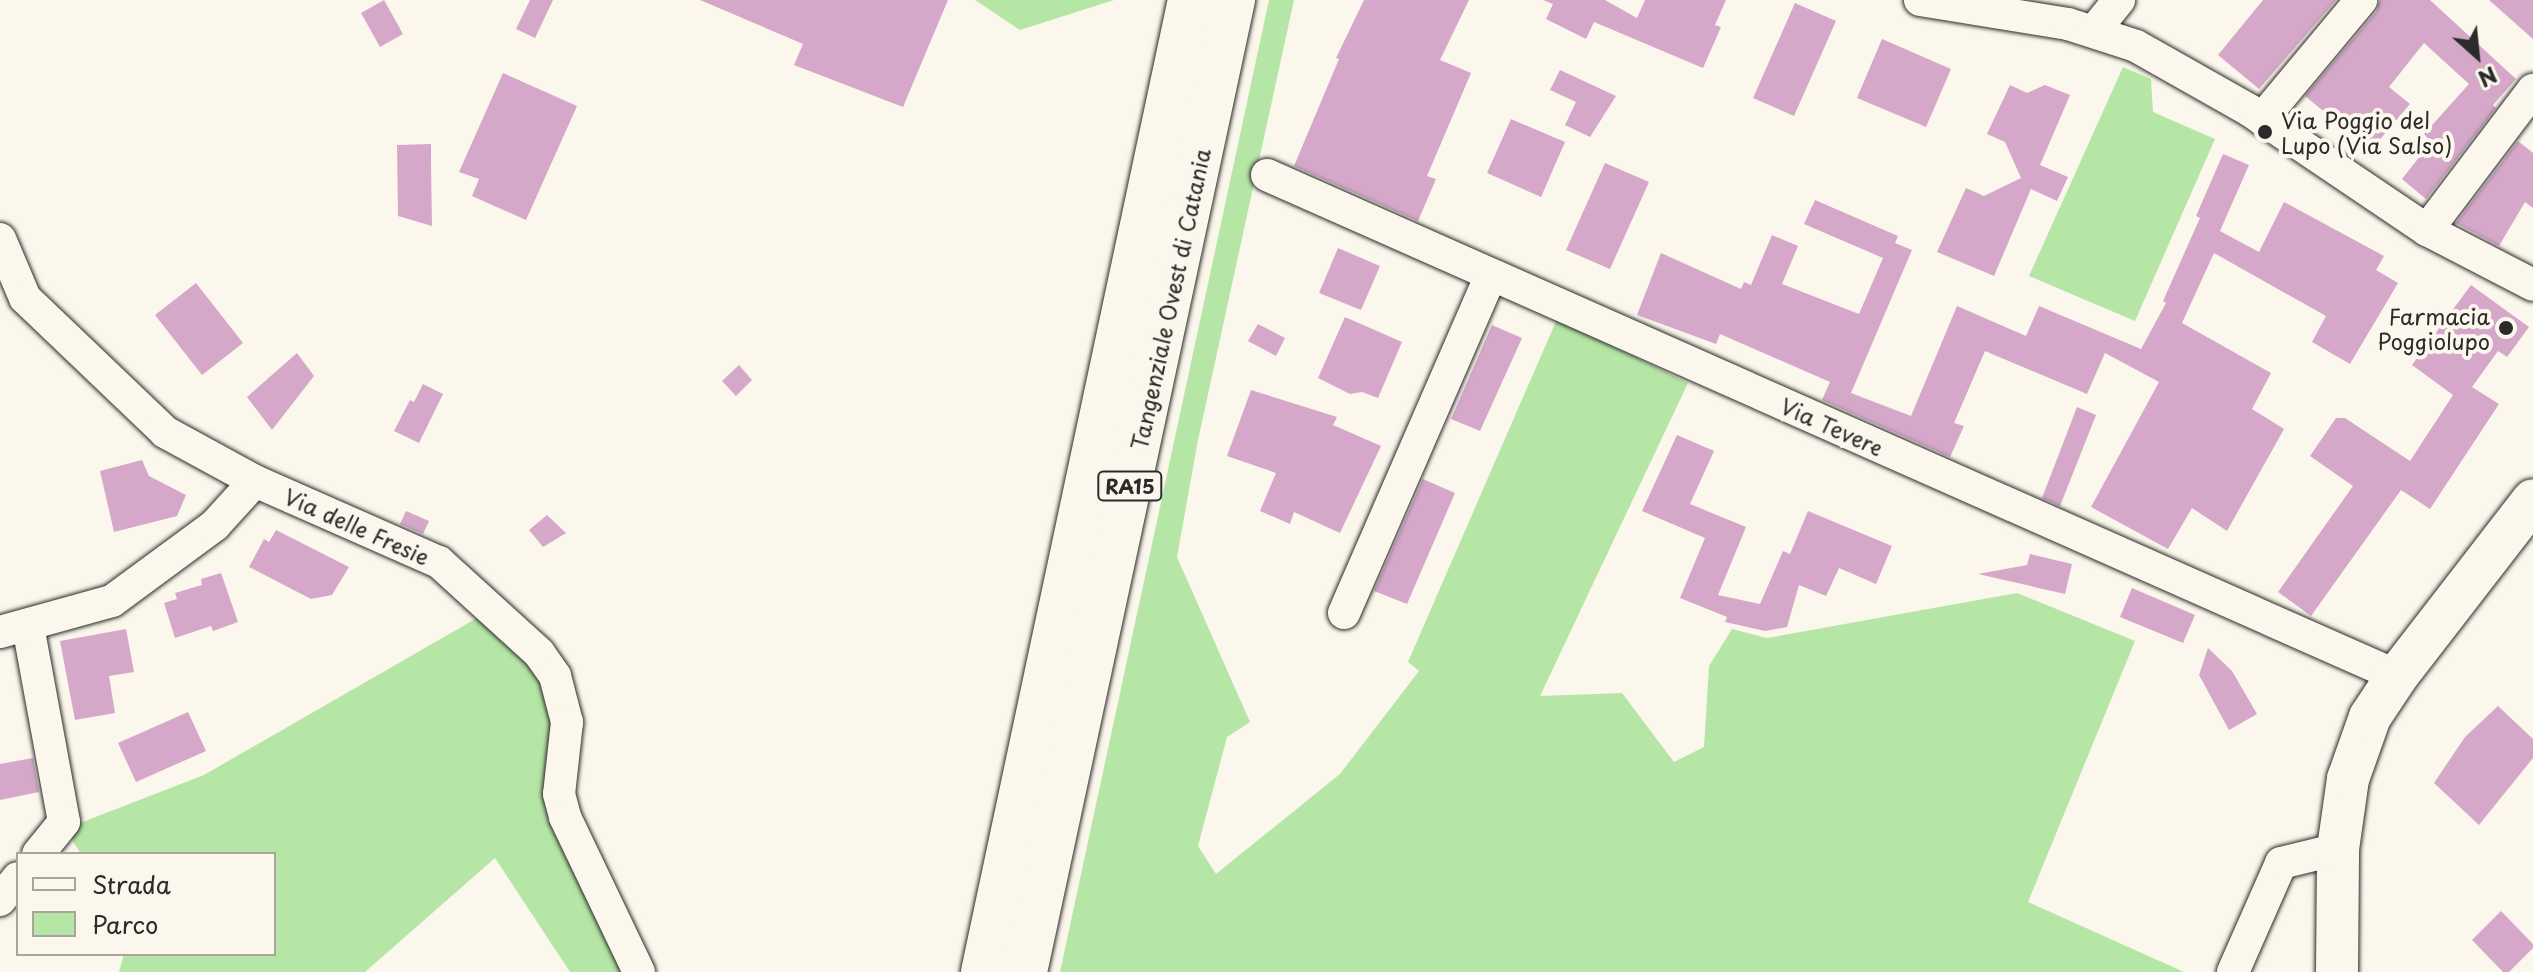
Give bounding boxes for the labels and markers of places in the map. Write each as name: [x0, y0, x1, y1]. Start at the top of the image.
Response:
place label: Via Poggio del Lupo (Via Salso): [2281, 106, 2453, 158]
marker: Via Poggio del Lupo (Via Salso): [2256, 123, 2274, 141]
place label: Farmacia Poggiolupo: [2377, 302, 2490, 354]
marker: Farmacia Poggiolupo: [2497, 319, 2515, 337]

